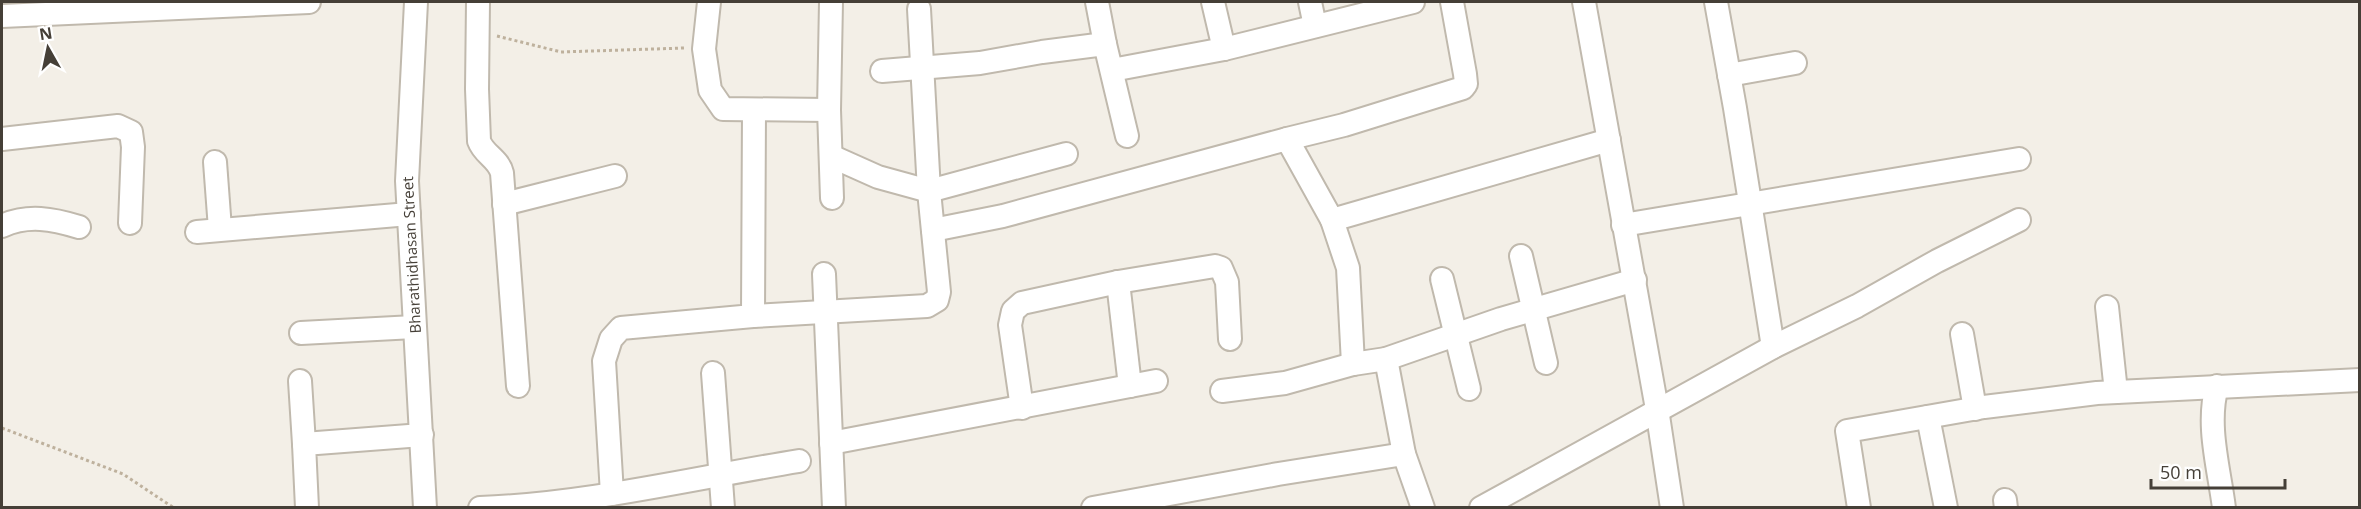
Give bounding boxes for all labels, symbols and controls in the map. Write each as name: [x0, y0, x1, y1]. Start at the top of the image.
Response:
north arrow: [18, 18, 78, 78]
text: N: [38, 21, 54, 45]
street label: Bharathidhasan Street: [397, 176, 425, 334]
scale bar: [2151, 452, 2284, 490]
text: 50 m: [2160, 460, 2202, 484]

